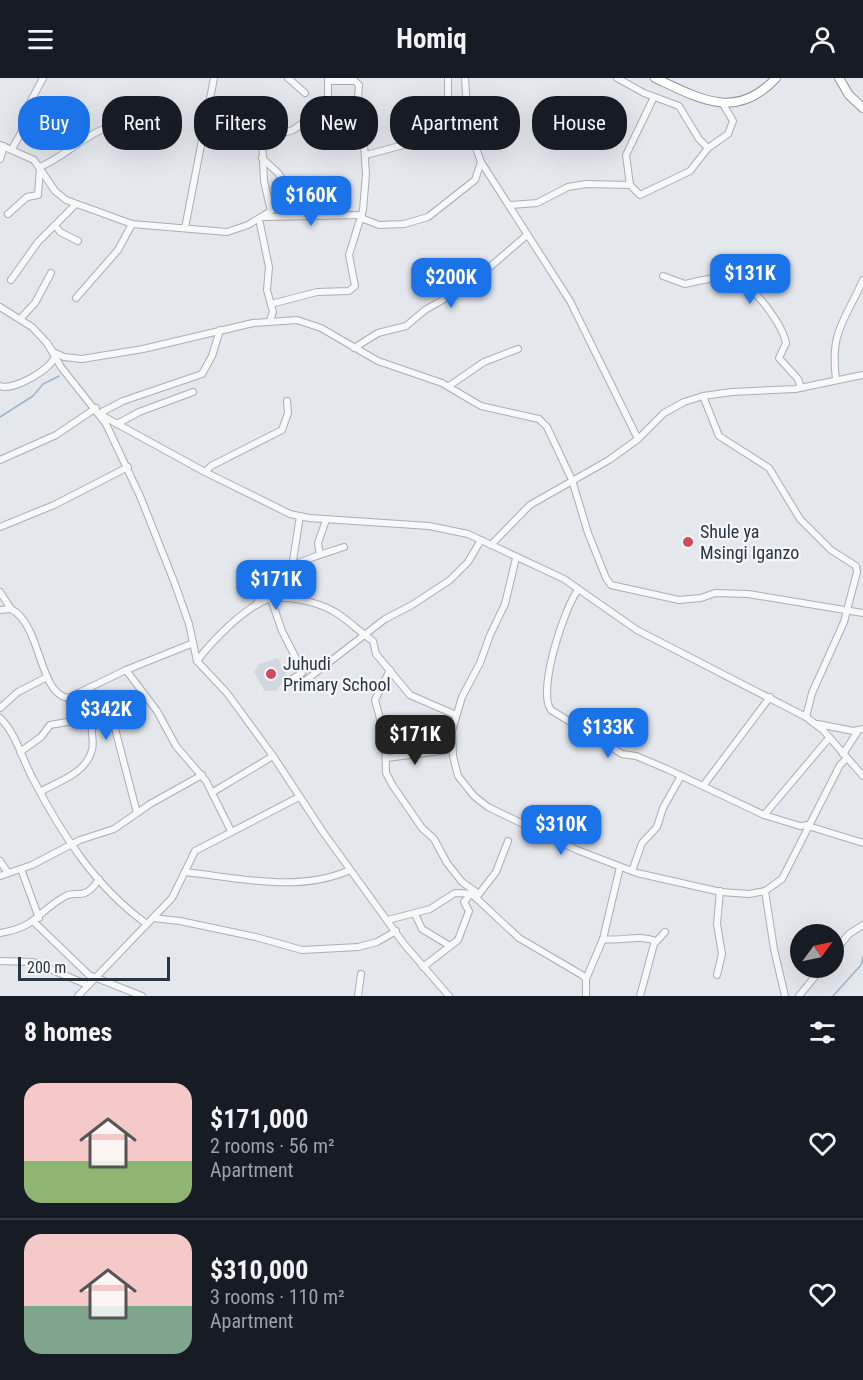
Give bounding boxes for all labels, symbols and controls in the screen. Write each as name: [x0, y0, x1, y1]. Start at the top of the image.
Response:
icon: menu: [24, 23, 57, 56]
text: Homiq: [396, 23, 467, 55]
icon: person: [806, 23, 839, 56]
chip: Buy: [18, 96, 90, 150]
chip: Rent: [102, 96, 182, 150]
chip: Filters: [194, 96, 288, 150]
chip: New: [300, 96, 378, 150]
chip: Apartment: [390, 96, 520, 150]
chip: House: [532, 96, 627, 150]
pin: $160K: [269, 176, 353, 227]
text: $160K: [285, 183, 337, 207]
pin: $131K: [708, 254, 792, 305]
pin: $200K: [409, 258, 493, 309]
text: $131K: [724, 261, 776, 285]
text: $200K: [425, 265, 477, 289]
place label: Shule ya Msingi Iganzo: [700, 521, 799, 563]
marker: Shule ya Msingi Iganzo: [681, 535, 695, 549]
pin: $171K: [234, 560, 318, 611]
text: $171K: [250, 567, 302, 591]
place label: Juhudi Primary School: [283, 653, 391, 695]
marker: Juhudi Primary School: [264, 667, 278, 681]
pin: $342K: [64, 690, 148, 741]
text: $342K: [80, 697, 132, 721]
pin: $133K: [566, 708, 650, 759]
pin: $171K: [373, 715, 457, 766]
text: $133K: [582, 715, 634, 739]
text: $171K: [389, 722, 441, 746]
pin: $310K: [519, 805, 603, 856]
text: $310K: [535, 812, 587, 836]
north arrow: [790, 924, 844, 978]
map controls: [790, 924, 844, 978]
scale bar: [18, 954, 170, 982]
text: 200 m: [27, 958, 66, 977]
icon: filters: [806, 1016, 839, 1049]
text: 8 homes: [24, 1017, 112, 1047]
text: $171,000: [210, 1104, 308, 1134]
icon: home: [72, 1107, 144, 1179]
icon: heart: [806, 1127, 839, 1160]
text: 2 rooms · 56 m²: [210, 1134, 335, 1158]
text: Apartment: [210, 1158, 294, 1182]
text: $310,000: [210, 1255, 308, 1285]
icon: home: [72, 1258, 144, 1330]
icon: heart: [806, 1278, 839, 1311]
text: 3 rooms · 110 m²: [210, 1285, 345, 1309]
text: Apartment: [210, 1309, 294, 1333]

